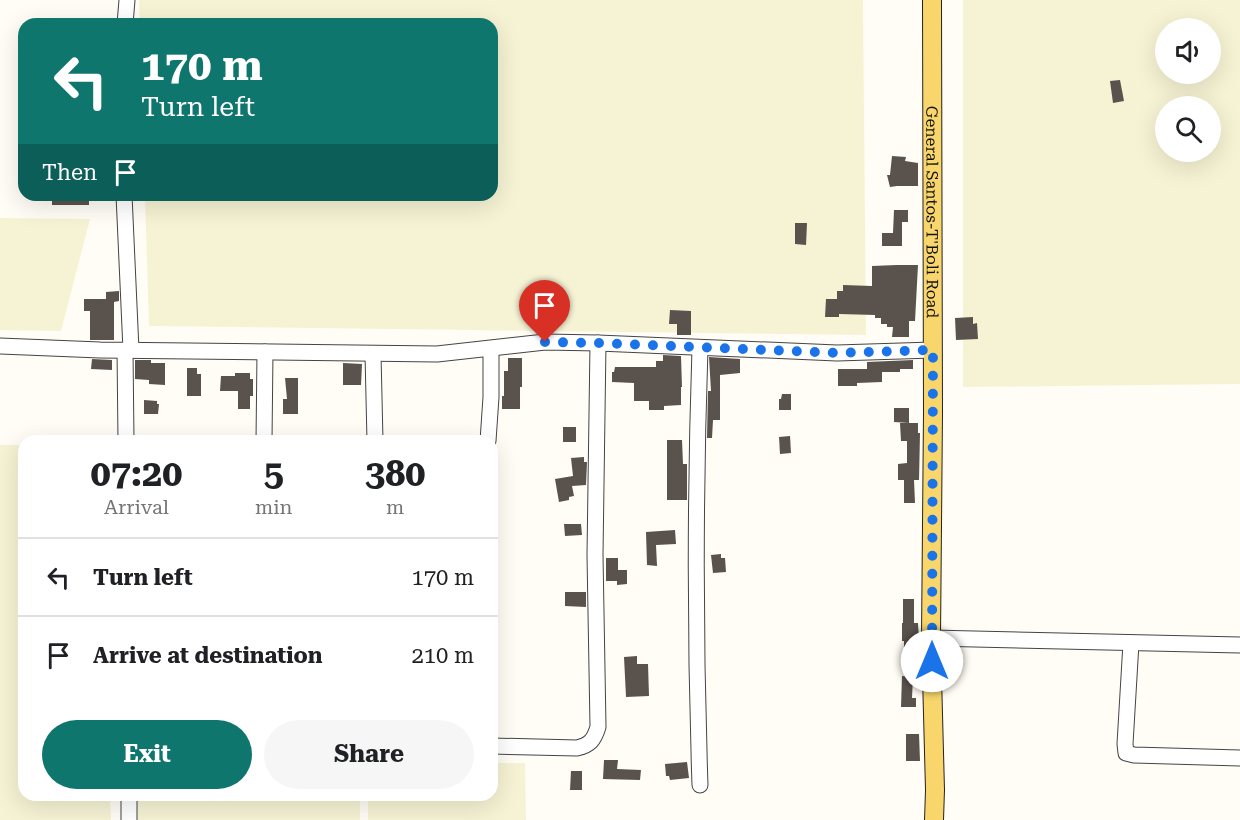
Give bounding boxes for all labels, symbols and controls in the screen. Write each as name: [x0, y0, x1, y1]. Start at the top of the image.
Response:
map controls: [1155, 18, 1221, 162]
button: sound: [1155, 18, 1221, 84]
text: 170 m: [141, 41, 263, 90]
icon: left: [42, 42, 120, 120]
text: Turn left: [141, 91, 255, 123]
button: search: [1155, 96, 1221, 162]
street label: General Santos-T'Boli Road: [922, 106, 942, 318]
icon: arrive: [109, 156, 142, 189]
text: Then: [42, 160, 97, 185]
pin: [519, 280, 570, 342]
icon: arrive: [528, 289, 561, 322]
text: 07:20: [91, 453, 182, 495]
text: 5: [264, 453, 284, 495]
text: 380: [365, 453, 425, 495]
text: Arrival: [104, 495, 169, 519]
text: min: [255, 495, 292, 519]
text: m: [386, 495, 404, 519]
icon: left: [42, 561, 75, 594]
text: Turn left: [93, 565, 193, 590]
text: 170 m: [411, 565, 474, 590]
position arrow: [900, 629, 964, 693]
icon: arrive: [42, 639, 75, 672]
text: Arrive at destination: [93, 643, 322, 668]
text: 210 m: [411, 643, 474, 668]
button: Exit: [42, 720, 252, 789]
button: Share: [264, 720, 474, 789]

